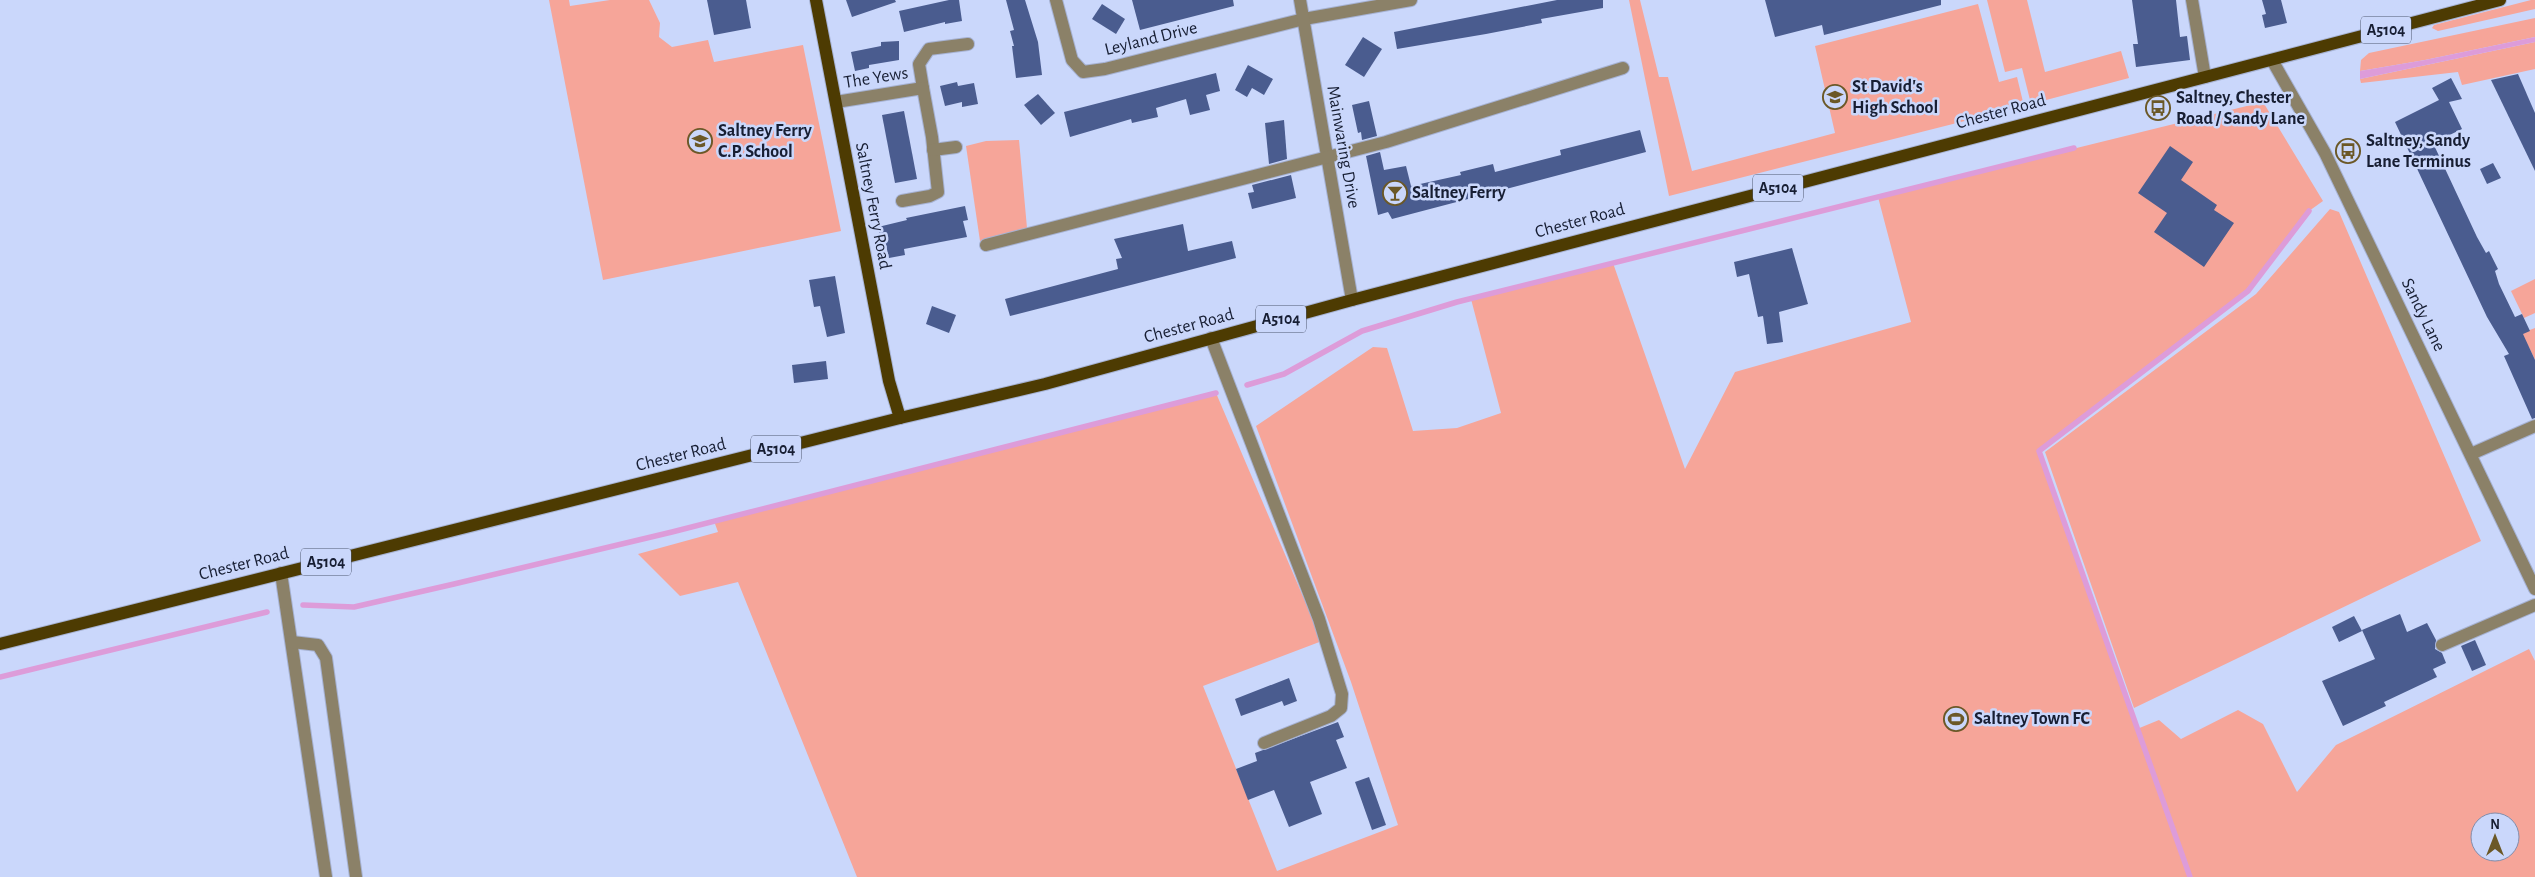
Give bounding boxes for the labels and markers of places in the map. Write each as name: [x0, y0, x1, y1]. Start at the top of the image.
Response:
place label: St David's High School: [1852, 78, 1938, 117]
school or university icon: St David's High School: [1822, 84, 1848, 110]
place label: Saltney, Chester Road / Sandy Lane: [2176, 89, 2305, 128]
bus stop icon: Saltney, Chester Road / Sandy Lane: [2145, 95, 2171, 121]
place label: Saltney Ferry C.P. School: [718, 122, 813, 161]
school or university icon: Saltney Ferry C.P. School: [687, 128, 713, 154]
place label: Saltney, Sandy Lane Terminus: [2366, 132, 2471, 171]
bus stop icon: Saltney, Sandy Lane Terminus: [2335, 138, 2361, 164]
bar icon: Saltney Ferry: [1382, 180, 1408, 206]
place label: Saltney Ferry: [1412, 184, 1507, 202]
sports icon: Saltney Town FC: [1943, 706, 1969, 732]
place label: Saltney Town FC: [1974, 710, 2091, 728]

